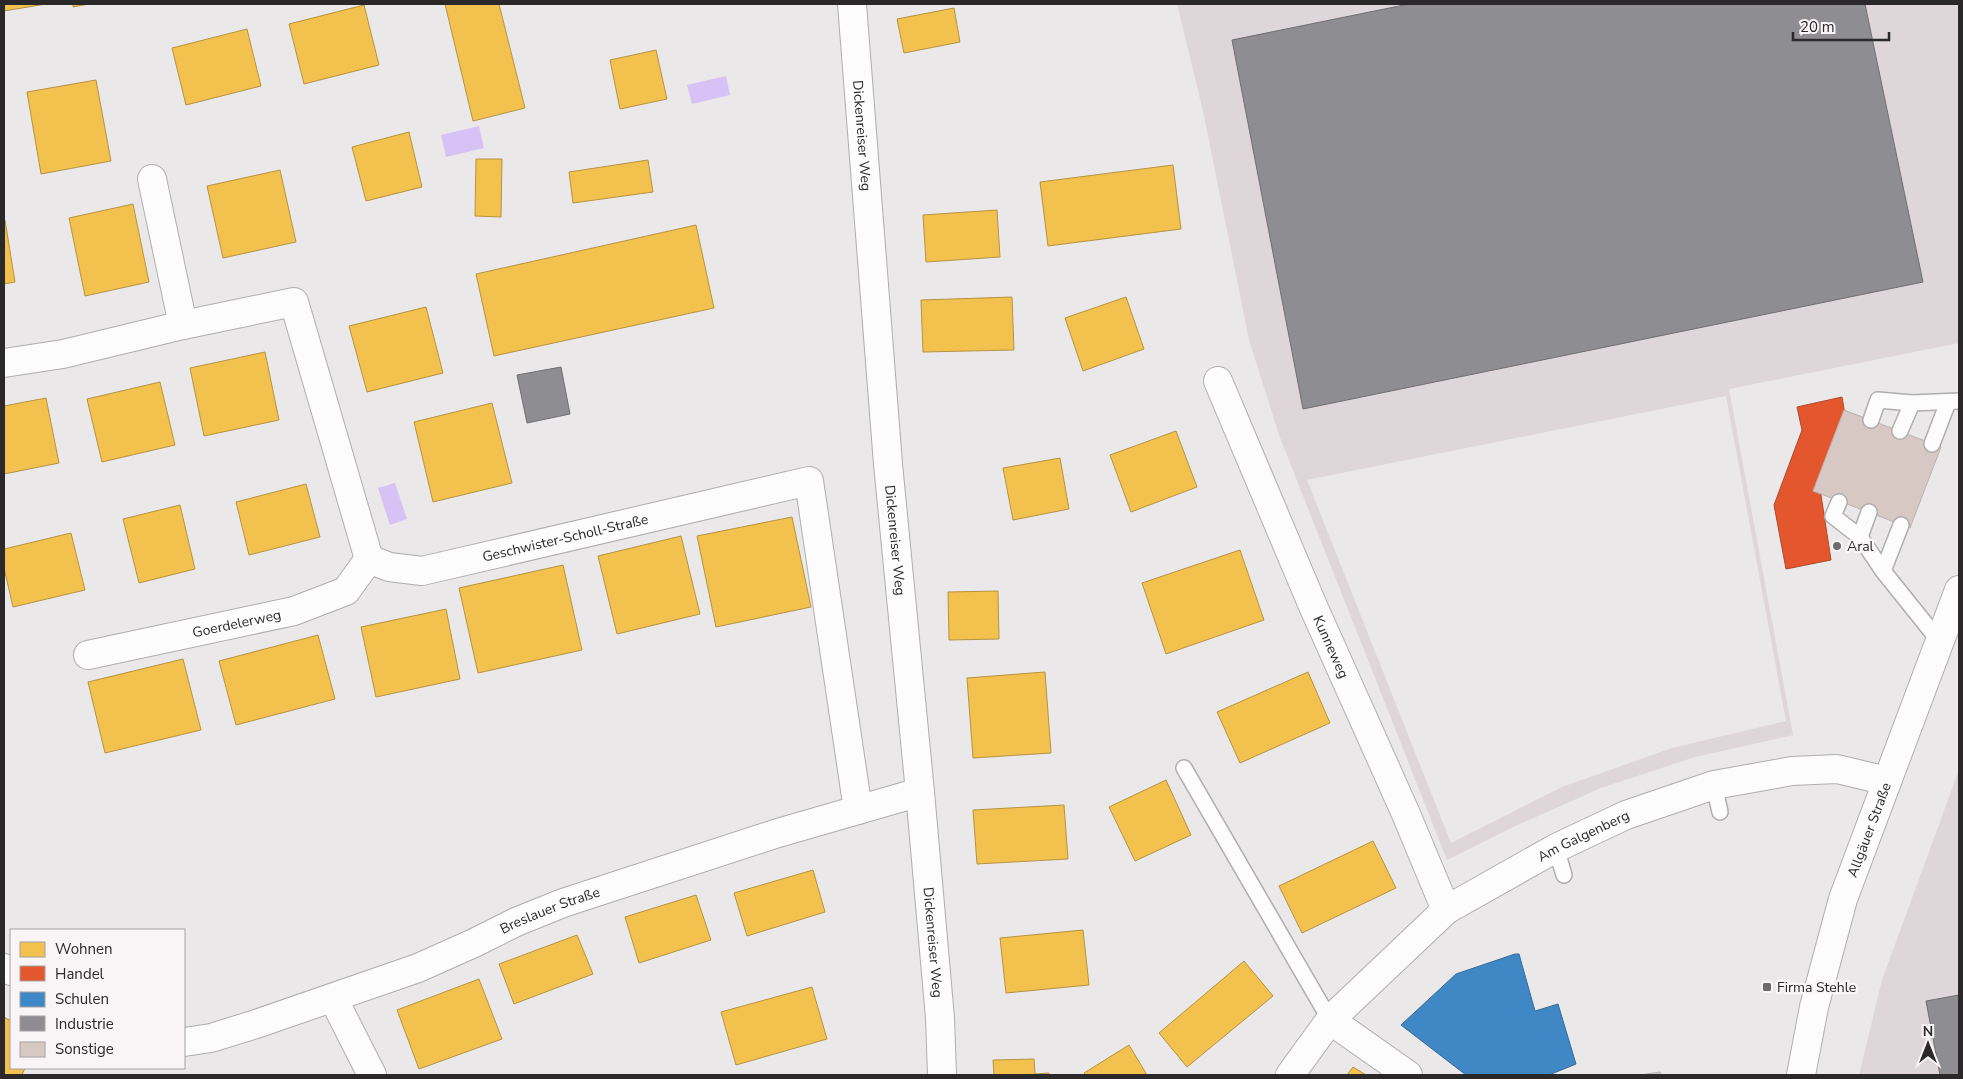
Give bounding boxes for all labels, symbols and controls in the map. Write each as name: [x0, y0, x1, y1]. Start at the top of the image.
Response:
scale bar: [1793, 10, 1889, 42]
text: 20 m: [1800, 17, 1835, 37]
street label: Dickenreiser Weg: [848, 80, 876, 192]
street label: Dickenreiser Weg: [880, 484, 910, 596]
street label: Geschwister-Scholl-Straße: [480, 510, 650, 567]
place label: Aral: [1847, 537, 1875, 556]
marker: Aral: [1831, 540, 1843, 552]
street label: Goerdelerweg: [191, 605, 283, 642]
street label: Kunneweg: [1308, 613, 1353, 682]
street label: Allgäuer Straße: [1843, 780, 1896, 880]
street label: Am Galgenberg: [1534, 806, 1632, 867]
street label: Breslauer Straße: [497, 883, 602, 939]
street label: Dickenreiser Weg: [918, 886, 947, 999]
legend: [10, 929, 185, 1069]
text: Wohnen: [55, 939, 113, 959]
text: Handel: [55, 964, 105, 984]
place label: Firma Stehle: [1777, 978, 1856, 997]
marker: Firma Stehle: [1761, 981, 1773, 993]
text: Schulen: [55, 989, 109, 1009]
text: Industrie: [55, 1014, 114, 1034]
north arrow: [1903, 1019, 1953, 1069]
text: N: [1923, 1022, 1933, 1041]
text: Sonstige: [55, 1039, 114, 1059]

